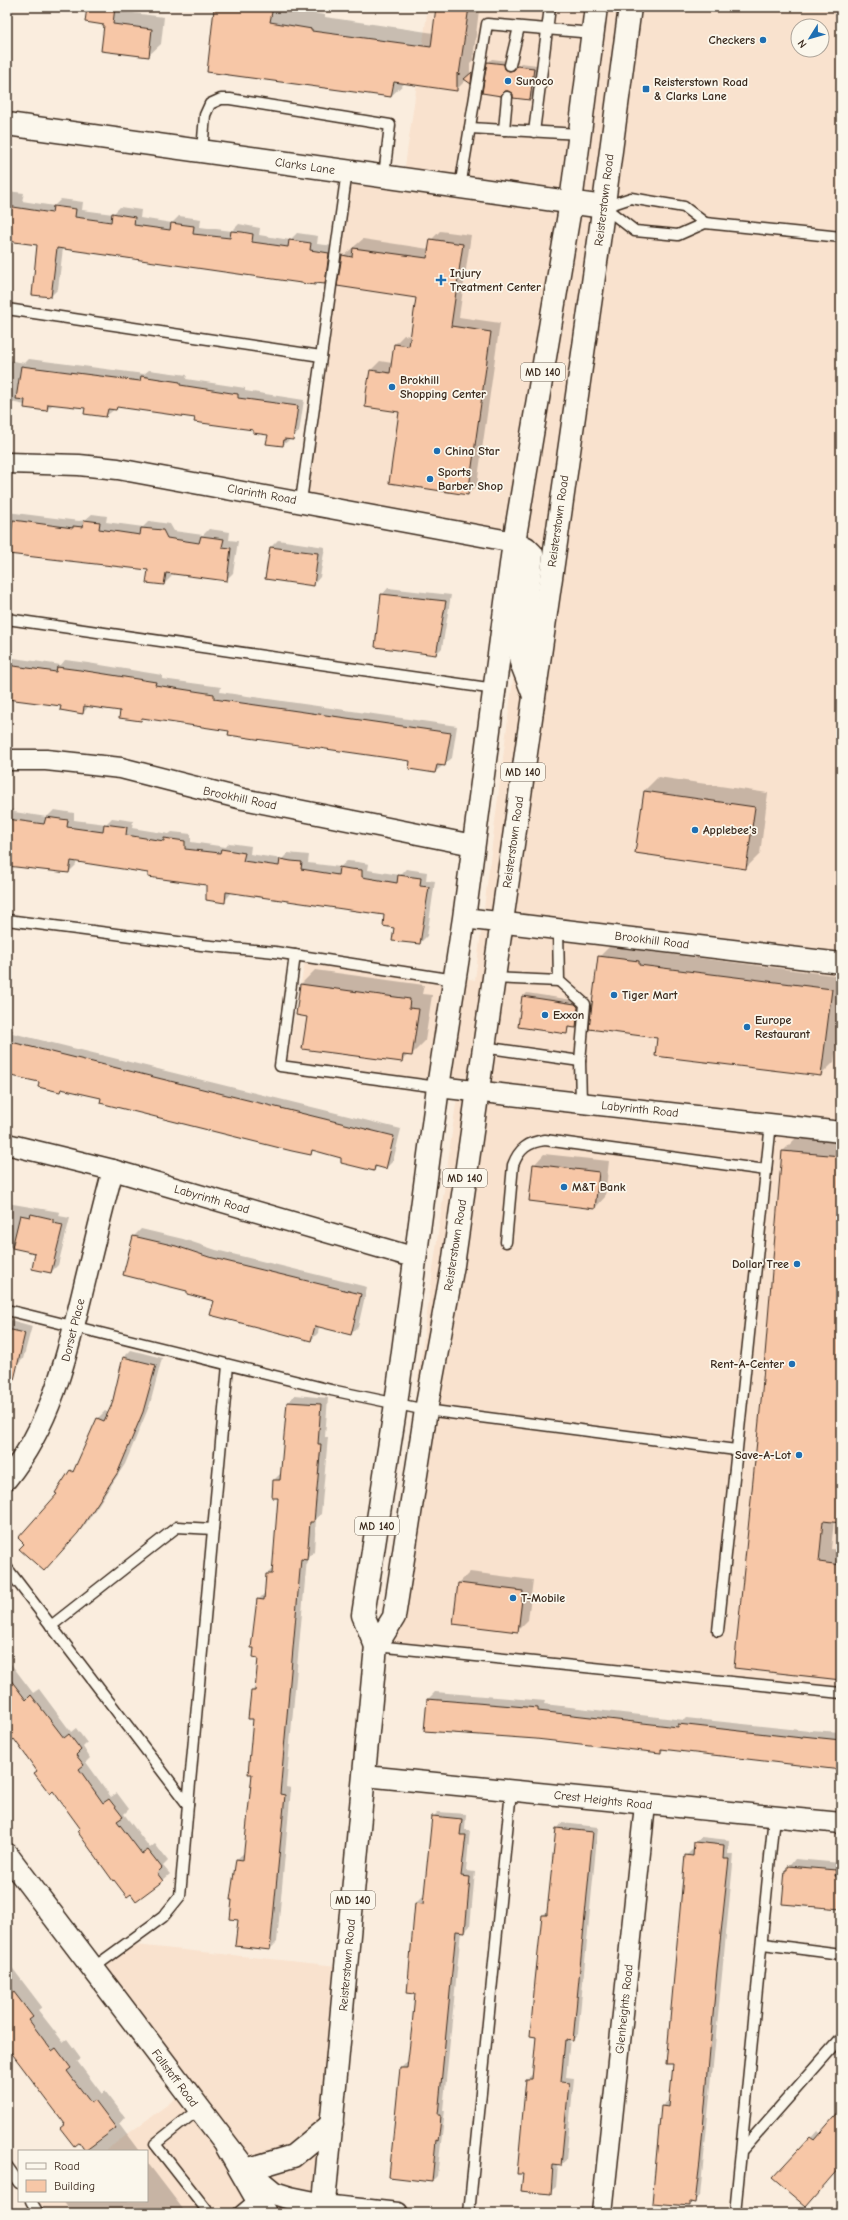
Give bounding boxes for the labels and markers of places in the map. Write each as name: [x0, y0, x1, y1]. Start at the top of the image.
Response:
place label: Checkers: [708, 33, 755, 47]
marker: Checkers: [758, 35, 768, 45]
place label: Sunoco: [516, 74, 553, 88]
place label: Reisterstown Road & Clarks Lane: [654, 75, 748, 103]
marker: Sunoco: [503, 76, 513, 86]
marker: Reisterstown Road & Clarks Lane: [641, 84, 651, 94]
place label: Injury Treatment Center: [450, 266, 541, 294]
marker: Injury Treatment Center: [435, 274, 447, 286]
place label: Brokhill Shopping Center: [400, 373, 486, 401]
marker: Brokhill Shopping Center: [387, 382, 397, 392]
place label: China Star: [445, 444, 500, 458]
marker: China Star: [432, 446, 442, 456]
place label: Sports Barber Shop: [438, 465, 503, 493]
marker: Sports Barber Shop: [425, 474, 435, 484]
place label: Applebee's: [703, 823, 757, 837]
marker: Applebee's: [690, 825, 700, 835]
place label: Tiger Mart: [622, 988, 678, 1002]
marker: Tiger Mart: [609, 990, 619, 1000]
place label: Exxon: [553, 1008, 584, 1022]
marker: Exxon: [540, 1010, 550, 1020]
place label: Europe Restaurant: [755, 1013, 811, 1041]
marker: Europe Restaurant: [742, 1022, 752, 1032]
place label: M&T Bank: [572, 1180, 626, 1194]
marker: M&T Bank: [559, 1182, 569, 1192]
place label: Dollar Tree: [732, 1257, 789, 1271]
marker: Dollar Tree: [792, 1259, 802, 1269]
place label: Rent-A-Center: [710, 1357, 784, 1371]
marker: Rent-A-Center: [787, 1359, 797, 1369]
place label: Save-A-Lot: [735, 1448, 792, 1462]
marker: Save-A-Lot: [794, 1450, 804, 1460]
place label: T-Mobile: [521, 1591, 565, 1605]
marker: T-Mobile: [508, 1593, 518, 1603]

